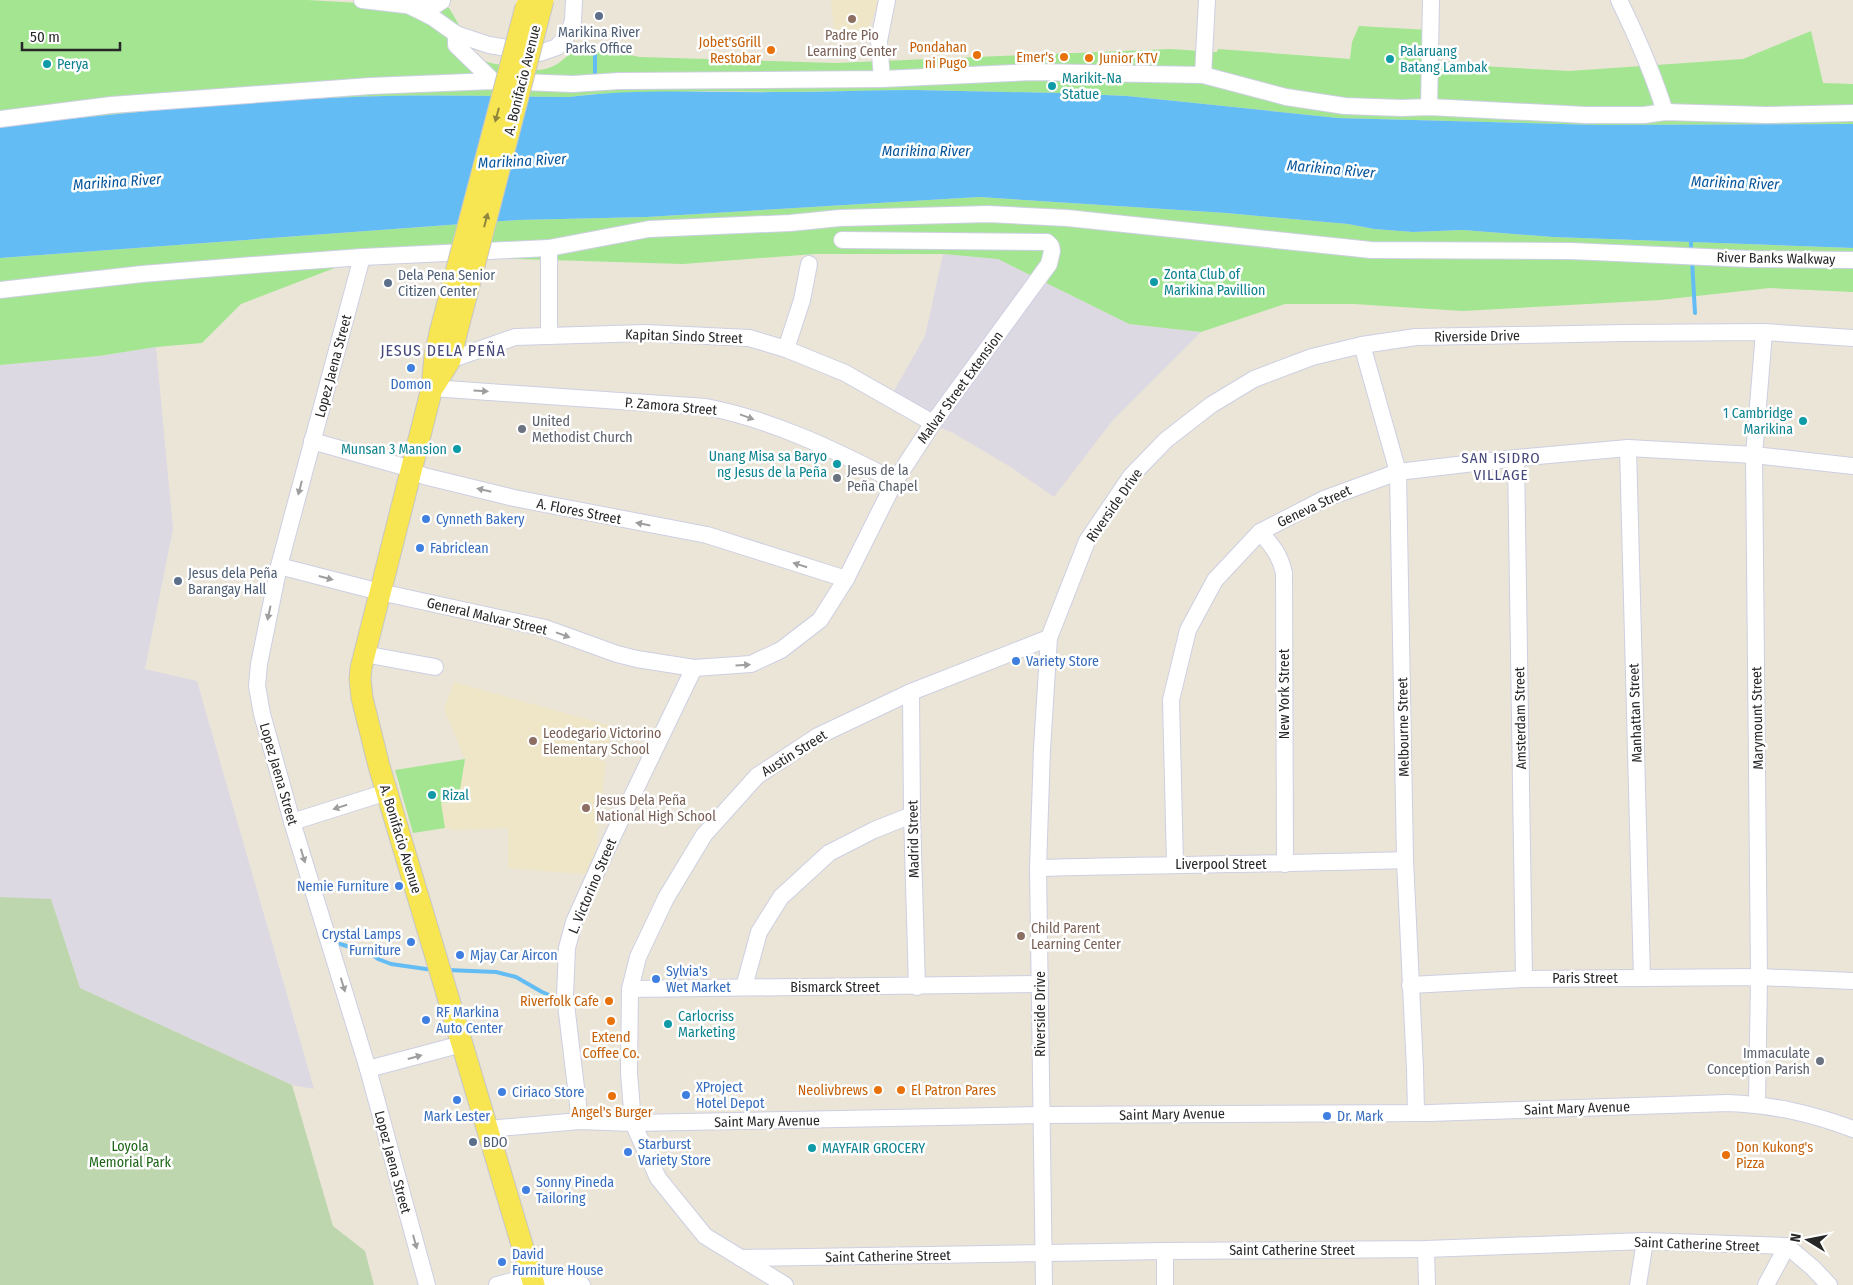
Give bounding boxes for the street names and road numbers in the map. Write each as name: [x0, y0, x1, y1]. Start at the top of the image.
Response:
street label: A. Bonifacio Avenue: [501, 23, 544, 137]
street label: River Banks Walkway: [1716, 249, 1836, 268]
street label: Lopez Jaena Street: [312, 312, 356, 419]
street label: Kapitan Sindo Street: [625, 326, 743, 347]
street label: Riverside Drive: [1434, 327, 1520, 346]
street label: Malvar Street Extension: [914, 328, 1007, 447]
street label: P. Zamora Street: [624, 394, 718, 419]
street label: Riverside Drive: [1083, 465, 1146, 545]
street label: Geneva Street: [1274, 482, 1354, 531]
street label: A. Flores Street: [535, 495, 623, 528]
street label: General Malvar Street: [425, 594, 549, 639]
street label: New York Street: [1276, 648, 1293, 739]
street label: Manhattan Street: [1625, 663, 1646, 763]
street label: Amsterdam Street: [1511, 666, 1530, 769]
street label: Marymount Street: [1748, 666, 1767, 770]
street label: Melbourne Street: [1394, 677, 1413, 777]
street label: Lopez Jaena Street: [256, 721, 301, 828]
street label: Austin Street: [758, 726, 830, 780]
street label: A. Bonifacio Avenue: [376, 783, 425, 896]
street label: Madrid Street: [904, 799, 923, 878]
street label: L. Victorino Street: [565, 836, 620, 936]
street label: Liverpool Street: [1175, 856, 1267, 873]
street label: Paris Street: [1552, 970, 1618, 987]
street label: Riverside Drive: [1032, 971, 1049, 1057]
street label: Bismarck Street: [790, 979, 880, 996]
street label: Saint Mary Avenue: [1524, 1098, 1630, 1119]
street label: Saint Mary Avenue: [1119, 1105, 1225, 1124]
street label: Lopez Jaena Street: [371, 1109, 415, 1216]
street label: Saint Mary Avenue: [714, 1112, 820, 1131]
street label: Saint Catherine Street: [1634, 1234, 1761, 1255]
street label: Saint Catherine Street: [1229, 1242, 1355, 1259]
street label: Saint Catherine Street: [825, 1247, 951, 1266]

